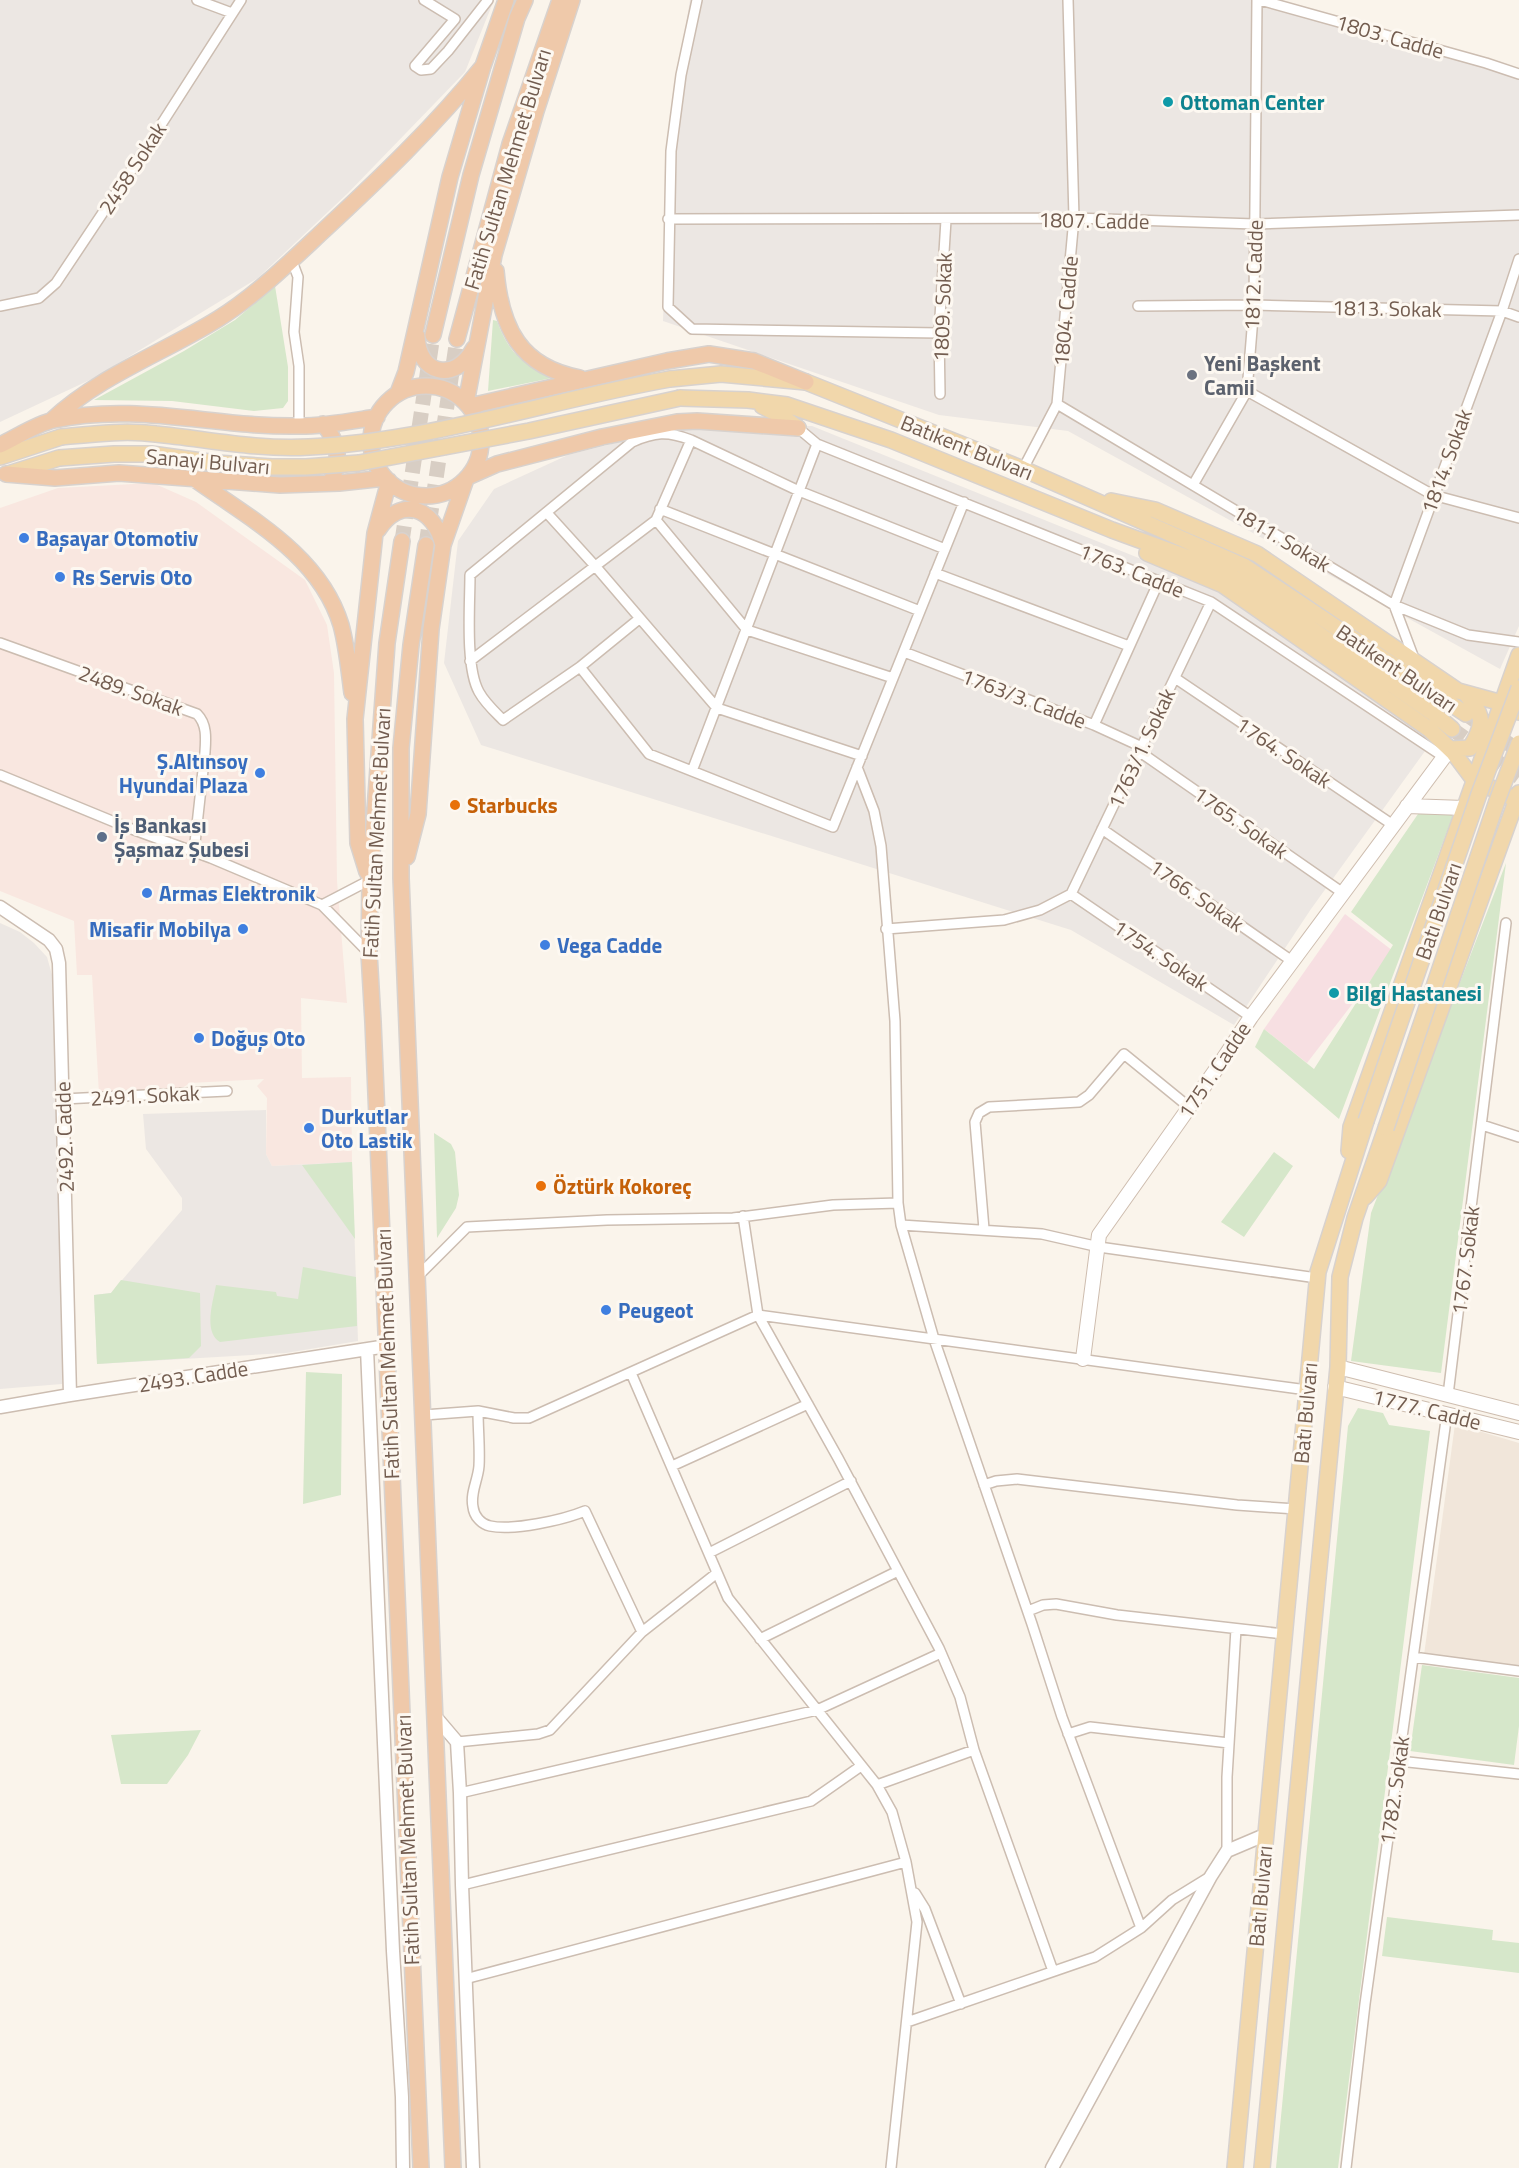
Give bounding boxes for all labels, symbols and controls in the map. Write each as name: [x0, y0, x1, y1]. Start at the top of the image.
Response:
street label: 1803. Cadde: [1332, 5, 1448, 67]
street label: Fatih Sultan Mehmet Bulvarı: [455, 44, 559, 294]
place label: Ottoman Center: [1180, 86, 1325, 118]
marker: Ottoman Center: [1161, 95, 1175, 109]
street label: 2458 Sokak: [90, 115, 174, 221]
street label: 1807. Cadde: [1038, 203, 1150, 237]
street label: 1812. Cadde: [1235, 219, 1271, 331]
street label: 1809. Sokak: [924, 252, 960, 362]
street label: 1804. Cadde: [1044, 254, 1086, 368]
street label: 1813. Sokak: [1332, 291, 1442, 325]
place label: Yeni Başkent Camii: [1204, 347, 1321, 403]
marker: Yeni Başkent Camii: [1185, 368, 1199, 382]
street label: 1814. Sokak: [1412, 404, 1480, 518]
street label: Batıkent Bulvarı: [896, 406, 1038, 488]
street label: Sanayi Bulvarı: [145, 440, 271, 482]
street label: 1811. Sokak: [1227, 496, 1337, 580]
place label: Başayar Otomotiv: [36, 522, 199, 554]
marker: Başayar Otomotiv: [17, 531, 31, 545]
street label: 1763. Cadde: [1075, 534, 1189, 606]
place label: Rs Servis Oto: [72, 561, 192, 593]
marker: Rs Servis Oto: [53, 570, 67, 584]
street label: Batıkent Bulvarı: [1330, 616, 1464, 720]
street label: 2489. Sokak: [74, 656, 188, 724]
street label: 1763/3. Cadde: [957, 660, 1091, 736]
street label: 1763/1. Sokak: [1099, 682, 1183, 814]
street label: Fatih Sultan Mehmet Bulvarı: [353, 707, 399, 959]
street label: 1764. Sokak: [1230, 708, 1338, 796]
place label: Ş.Altınsoy Hyundai Plaza: [119, 745, 248, 801]
marker: Ş.Altınsoy Hyundai Plaza: [253, 766, 267, 780]
street label: 1765. Sokak: [1187, 778, 1295, 866]
place label: Starbucks: [467, 789, 558, 821]
marker: Starbucks: [448, 798, 462, 812]
place label: İş Bankası Şaşmaz Şubesi: [114, 809, 249, 865]
marker: İş Bankası Şaşmaz Şubesi: [95, 830, 109, 844]
street label: 1766. Sokak: [1143, 851, 1251, 939]
street label: Batı Bulvarı: [1406, 858, 1470, 964]
place label: Armas Elektronik: [159, 877, 316, 909]
marker: Armas Elektronik: [140, 886, 154, 900]
street label: 1754. Sokak: [1107, 911, 1215, 999]
place label: Misafir Mobilya: [89, 913, 231, 945]
marker: Misafir Mobilya: [236, 922, 250, 936]
place label: Vega Cadde: [557, 929, 662, 961]
marker: Vega Cadde: [538, 938, 552, 952]
place label: Bilgi Hastanesi: [1346, 977, 1482, 1009]
marker: Bilgi Hastanesi: [1327, 986, 1341, 1000]
street label: 1751. Cadde: [1170, 1015, 1258, 1125]
place label: Doğuş Oto: [211, 1022, 305, 1054]
marker: Doğuş Oto: [192, 1031, 206, 1045]
street label: 2491. Sokak: [90, 1076, 200, 1114]
street label: 2492. Cadde: [46, 1081, 82, 1193]
place label: Durkutlar Oto Lastik: [321, 1100, 413, 1156]
marker: Durkutlar Oto Lastik: [302, 1121, 316, 1135]
place label: Öztürk Kokoreç: [553, 1170, 692, 1202]
marker: Öztürk Kokoreç: [534, 1179, 548, 1193]
street label: 1767. Sokak: [1442, 1204, 1488, 1316]
street label: Fatih Sultan Mehmet Bulvarı: [367, 1228, 407, 1480]
place label: Peugeot: [618, 1294, 694, 1326]
marker: Peugeot: [599, 1303, 613, 1317]
street label: 2493. Cadde: [136, 1352, 250, 1400]
street label: Batı Bulvarı: [1285, 1361, 1325, 1465]
street label: 1777. Cadde: [1369, 1380, 1485, 1438]
street label: Fatih Sultan Mehmet Bulvarı: [387, 1714, 427, 1966]
street label: 1782. Sokak: [1371, 1734, 1417, 1846]
street label: Batı Bulvarı: [1240, 1844, 1280, 1948]

